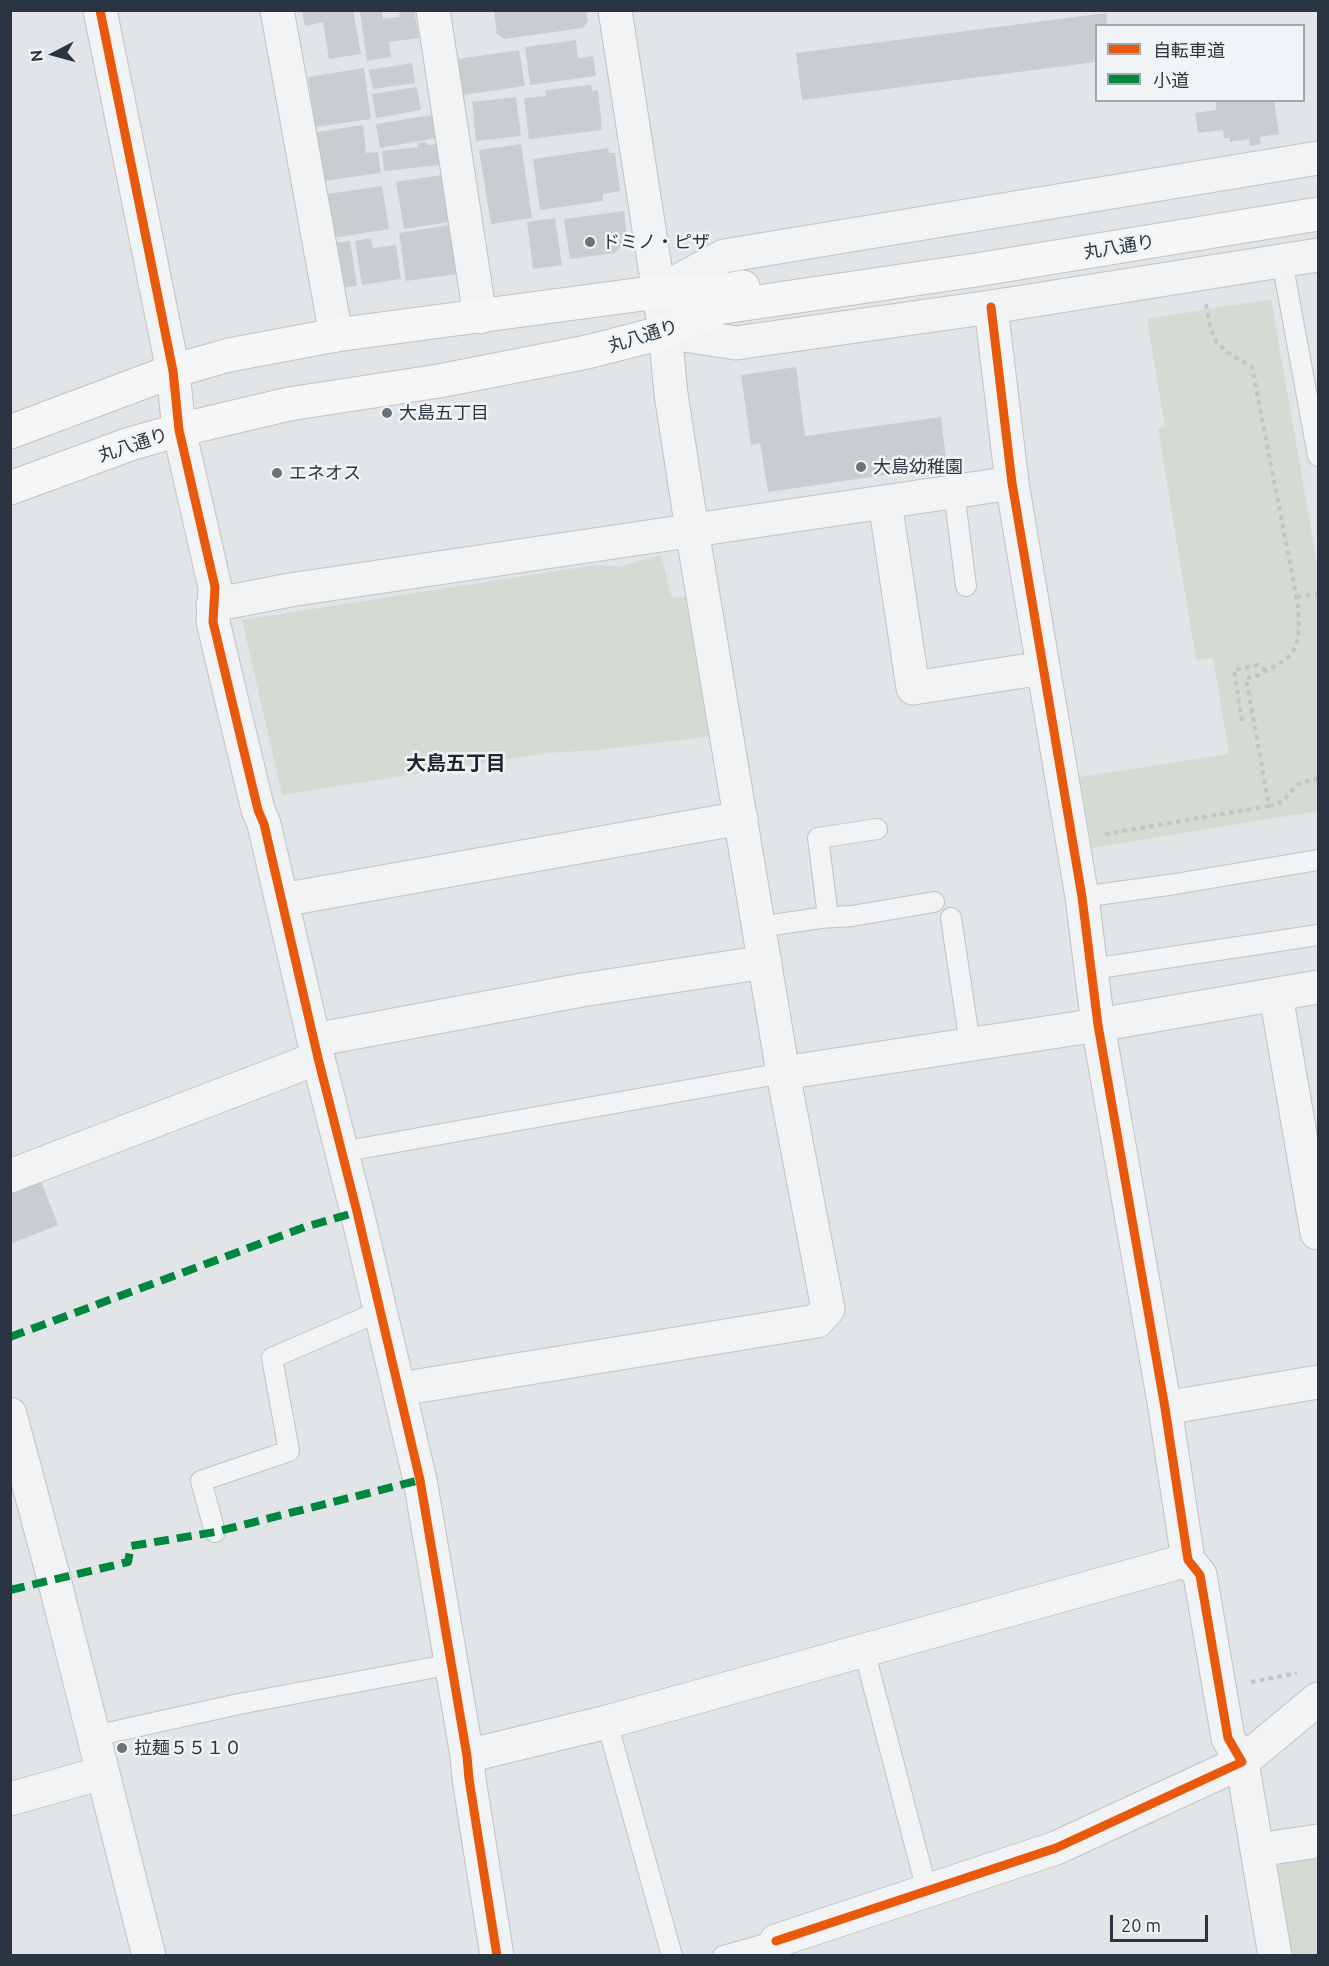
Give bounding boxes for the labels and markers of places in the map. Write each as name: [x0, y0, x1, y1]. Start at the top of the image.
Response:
place label: ドミノ・ピザ: [602, 231, 710, 253]
marker: ドミノ・ピザ: [583, 235, 597, 249]
place label: 大島五丁目: [399, 402, 489, 424]
marker: 大島五丁目: [380, 406, 394, 420]
place label: 大島幼稚園: [873, 456, 963, 478]
marker: 大島幼稚園: [854, 460, 868, 474]
place label: エネオス: [289, 462, 361, 484]
marker: エネオス: [270, 466, 284, 480]
place label: 拉麺５５１０: [134, 1737, 242, 1759]
marker: 拉麺５５１０: [115, 1741, 129, 1755]

